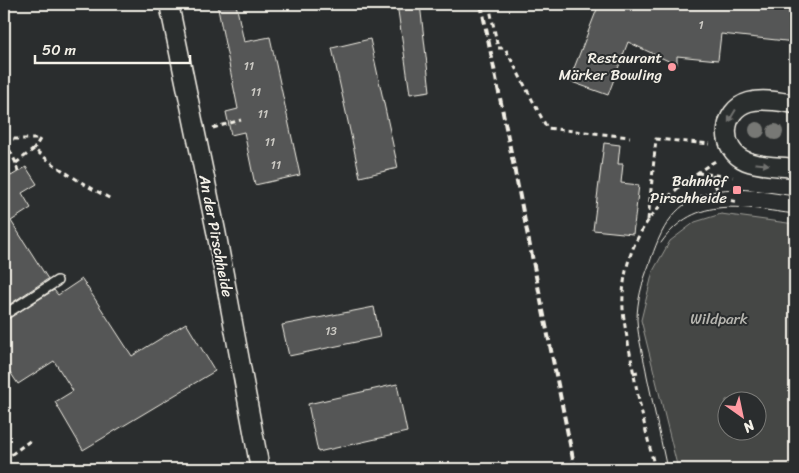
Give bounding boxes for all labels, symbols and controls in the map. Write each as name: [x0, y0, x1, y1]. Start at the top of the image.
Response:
house number: 1: [698, 14, 704, 36]
scale bar: [35, 32, 190, 64]
text: 50 m: [42, 37, 77, 63]
place label: Restaurant Märker Bowling: [559, 45, 662, 88]
house number: 11: [244, 55, 254, 77]
marker: Restaurant Märker Bowling: [666, 61, 678, 73]
house number: 11: [251, 81, 261, 103]
house number: 11: [258, 103, 268, 125]
one-way arrow: [728, 110, 737, 123]
house number: 11: [265, 131, 275, 153]
house number: 11: [271, 154, 281, 176]
one-way arrow: [754, 160, 770, 168]
place label: Bahnhof Pirschheide: [650, 168, 729, 211]
street label: An der Pirschheide: [191, 172, 241, 300]
marker: Bahnhof Pirschheide: [731, 184, 743, 196]
park label: Wildpark: [690, 306, 748, 332]
house number: 13: [325, 320, 337, 342]
north arrow: [716, 390, 766, 440]
text: N: [738, 413, 761, 440]

